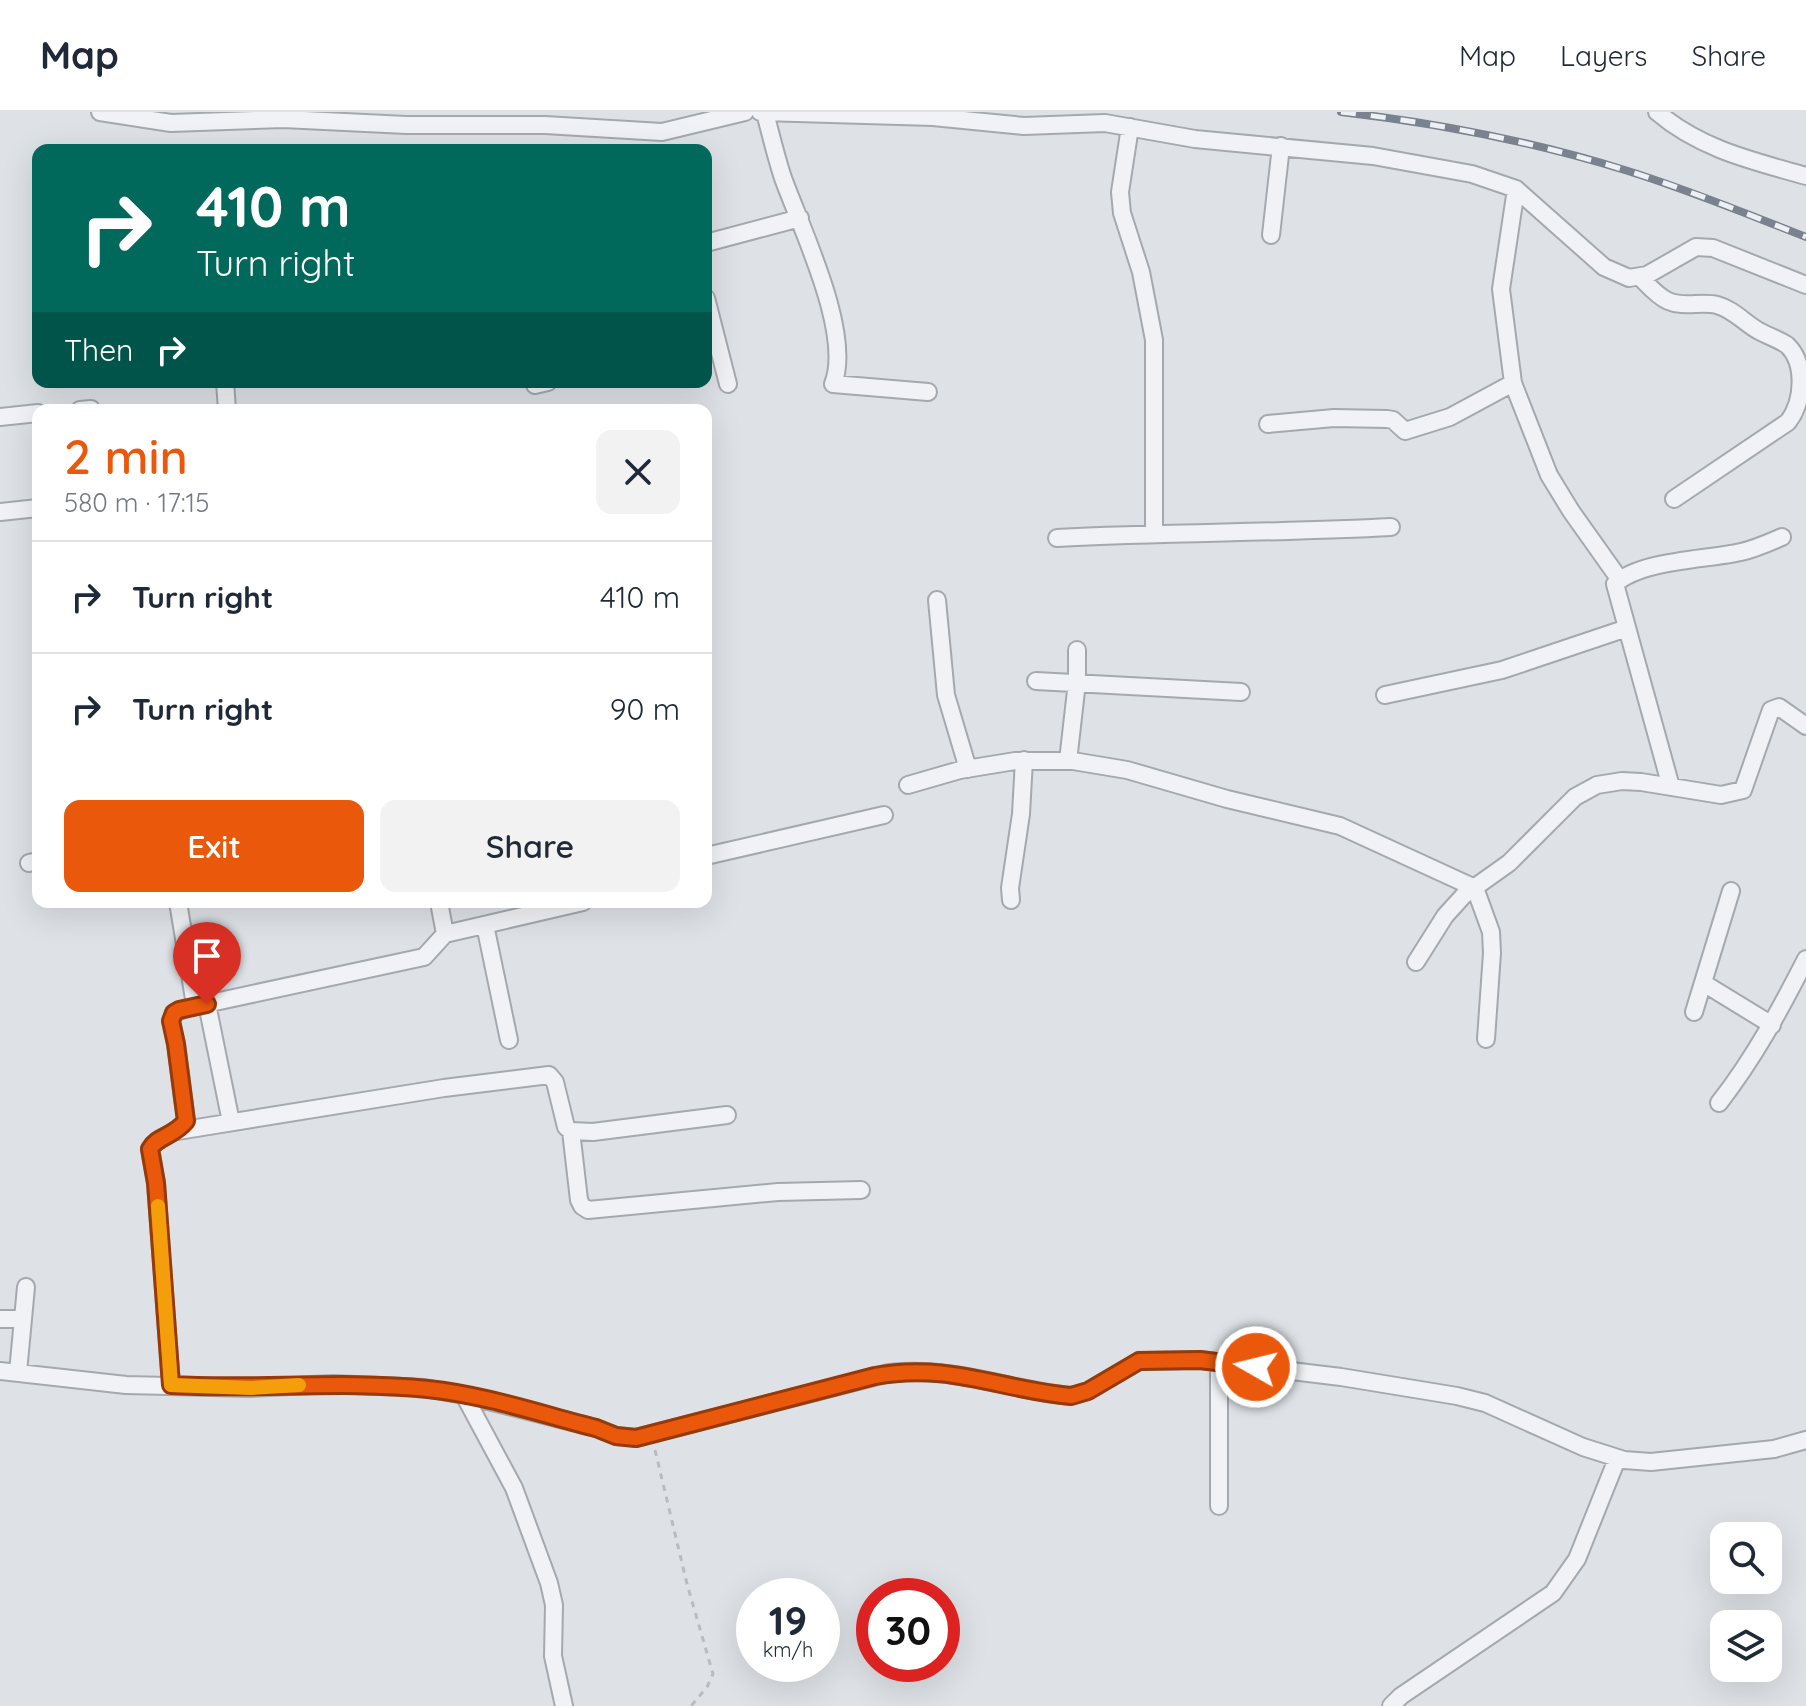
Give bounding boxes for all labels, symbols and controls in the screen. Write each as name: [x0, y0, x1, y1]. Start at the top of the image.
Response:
text: Map: [40, 31, 119, 79]
text: Map: [1459, 38, 1516, 73]
text: Layers: [1560, 38, 1647, 73]
text: Share: [1691, 38, 1766, 73]
text: 410 m: [196, 171, 351, 241]
icon: right: [64, 176, 168, 280]
text: Turn right: [196, 240, 355, 285]
icon: right: [149, 328, 193, 372]
text: Then: [64, 331, 133, 369]
text: 2 min: [64, 426, 188, 486]
button: close: [596, 430, 680, 514]
text: 580 m · 17:15: [64, 486, 209, 519]
icon: right: [64, 575, 108, 619]
text: Turn right: [132, 578, 273, 616]
text: 410 m: [600, 578, 680, 616]
icon: right: [64, 687, 108, 731]
text: Turn right: [132, 690, 273, 728]
text: 90 m: [610, 690, 680, 728]
button: Exit: [64, 800, 364, 892]
button: Share: [380, 800, 680, 892]
pin: [173, 922, 241, 1004]
icon: arrive: [185, 934, 229, 978]
position arrow: [1214, 1325, 1298, 1409]
map controls: [1710, 1522, 1782, 1682]
button: search: [1710, 1522, 1782, 1594]
speed limit sign: 30: [856, 1578, 960, 1682]
text: 19: [769, 1595, 807, 1645]
button: layers: [1710, 1610, 1782, 1682]
text: km/h: [763, 1637, 813, 1662]

